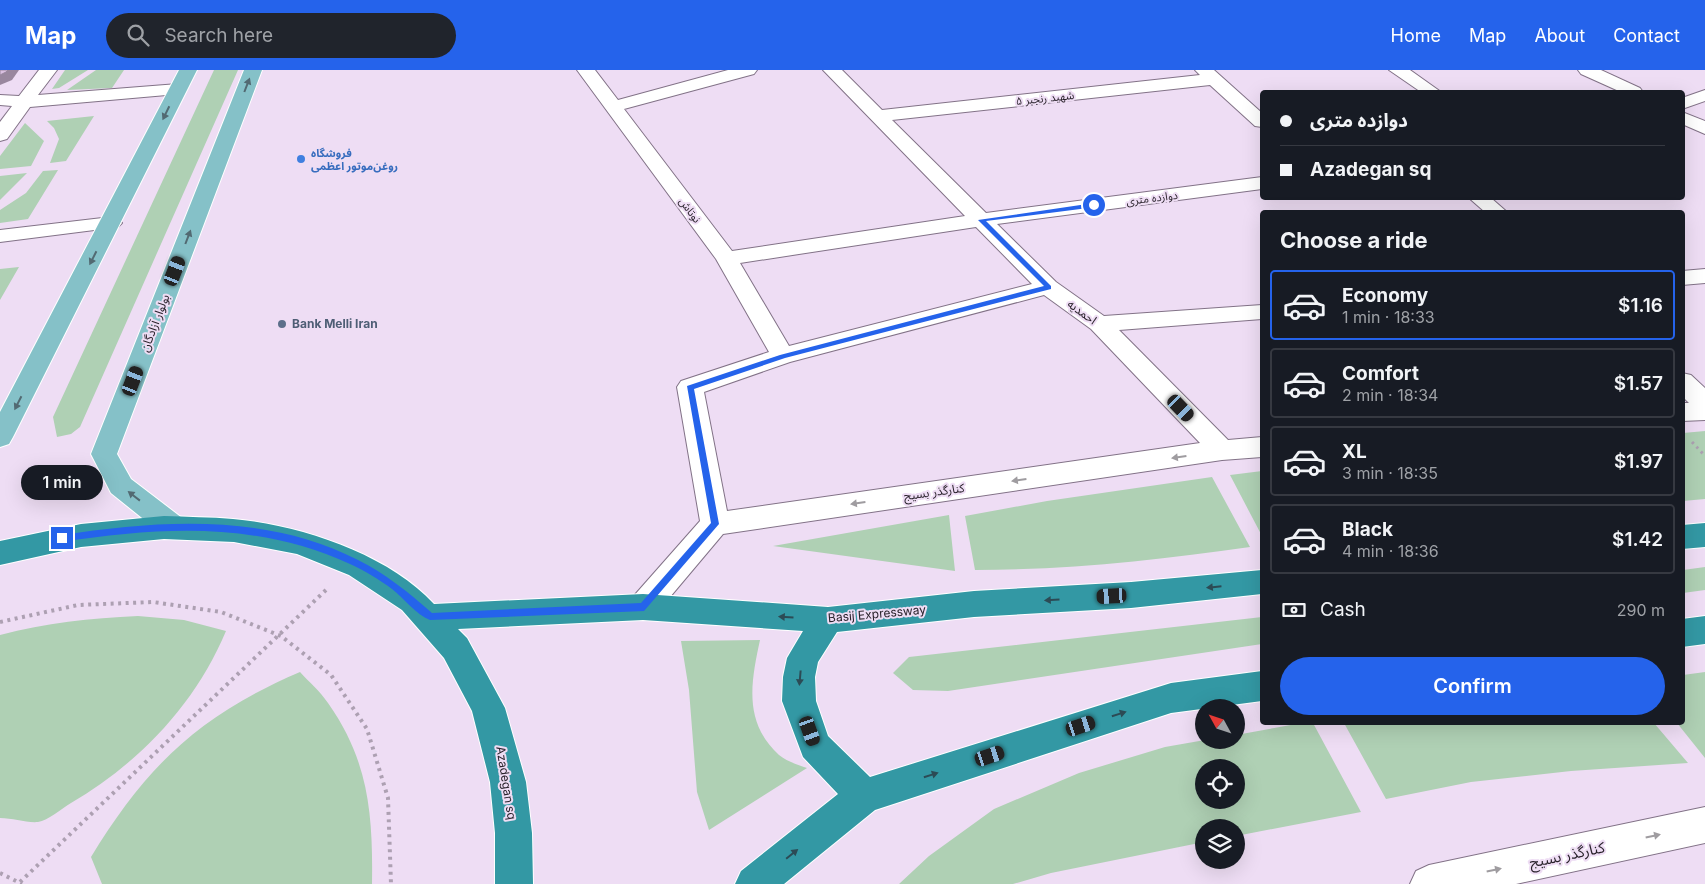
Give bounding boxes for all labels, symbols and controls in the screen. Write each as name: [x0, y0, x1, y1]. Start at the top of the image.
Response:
search box: [106, 13, 456, 58]
text: Map: [25, 21, 76, 50]
icon: search: [124, 21, 152, 49]
text: Search here: [164, 24, 273, 47]
text: Home: [1391, 25, 1441, 46]
text: Map: [1469, 25, 1506, 46]
text: About: [1534, 25, 1585, 46]
text: Contact: [1613, 25, 1680, 46]
one-way arrow: [243, 77, 251, 92]
street label: شهید رنجبر ۵: [1015, 88, 1075, 108]
one-way arrow: [162, 106, 170, 121]
text: دوازده متری: [1310, 109, 1408, 132]
place label: فروشگاه روغن‌موتور اعظمی: [311, 146, 398, 173]
marker: فروشگاه روغن‌موتور اعظمی: [295, 153, 307, 165]
text: Azadegan sq: [1310, 158, 1431, 181]
street label: دوازده متری: [1125, 188, 1179, 208]
route start: [1083, 194, 1105, 216]
street label: نوتاش: [676, 195, 704, 225]
text: Choose a ride: [1280, 227, 1428, 253]
one-way arrow: [185, 230, 193, 244]
one-way arrow: [89, 251, 97, 266]
car: [162, 254, 187, 288]
icon: car: [1282, 283, 1327, 328]
text: Economy: [1342, 284, 1428, 307]
street label: بولوار آزادگان: [137, 292, 172, 354]
text: $1.16: [1618, 294, 1663, 317]
street label: احمدیه: [1065, 296, 1100, 327]
text: 1 min · 18:33: [1342, 307, 1435, 327]
place label: Bank Melli Iran: [292, 316, 378, 331]
marker: Bank Melli Iran: [276, 318, 288, 330]
icon: car: [1282, 361, 1327, 406]
text: Comfort: [1342, 362, 1419, 385]
car: [120, 364, 145, 398]
text: $1.57: [1614, 372, 1663, 395]
text: 2 min · 18:34: [1342, 385, 1438, 405]
car: [1165, 392, 1196, 424]
one-way arrow: [14, 396, 22, 410]
icon: car: [1282, 439, 1327, 484]
text: XL: [1342, 440, 1367, 463]
text: $1.97: [1614, 450, 1663, 473]
one-way arrow: [1171, 453, 1187, 461]
text: 3 min · 18:35: [1342, 463, 1438, 483]
callout: 1 min: [21, 466, 103, 500]
text: 1 min: [42, 472, 82, 492]
one-way arrow: [1010, 476, 1026, 484]
street label: کنارگذر بسیج: [903, 480, 967, 505]
one-way arrow: [127, 491, 141, 501]
one-way arrow: [849, 500, 865, 508]
icon: car: [1282, 517, 1327, 562]
text: Black: [1342, 518, 1393, 541]
route end: [51, 527, 73, 549]
text: $1.42: [1612, 528, 1663, 551]
text: 4 min · 18:36: [1342, 541, 1439, 561]
one-way arrow: [1206, 583, 1222, 591]
car: [1096, 588, 1127, 604]
one-way arrow: [1044, 596, 1060, 604]
icon: cash: [1280, 596, 1308, 624]
text: Cash: [1320, 598, 1366, 621]
text: 290 m: [1617, 600, 1665, 620]
street label: Basij Expressway: [827, 602, 927, 625]
one-way arrow: [777, 612, 793, 620]
button: Confirm: [1280, 657, 1665, 715]
one-way arrow: [796, 670, 804, 686]
north arrow: [1195, 699, 1245, 749]
map controls: [1195, 699, 1245, 869]
one-way arrow: [1112, 710, 1127, 718]
car: [797, 714, 822, 748]
car: [1064, 714, 1097, 738]
car: [973, 744, 1006, 768]
street label: Azadegan sq: [493, 745, 520, 821]
button: locate: [1195, 759, 1245, 809]
one-way arrow: [923, 770, 938, 778]
button: layers: [1195, 819, 1245, 869]
one-way arrow: [1646, 832, 1661, 840]
street label: کنارگذر بسیج: [1527, 837, 1608, 875]
one-way arrow: [785, 848, 798, 859]
one-way arrow: [1487, 866, 1502, 874]

